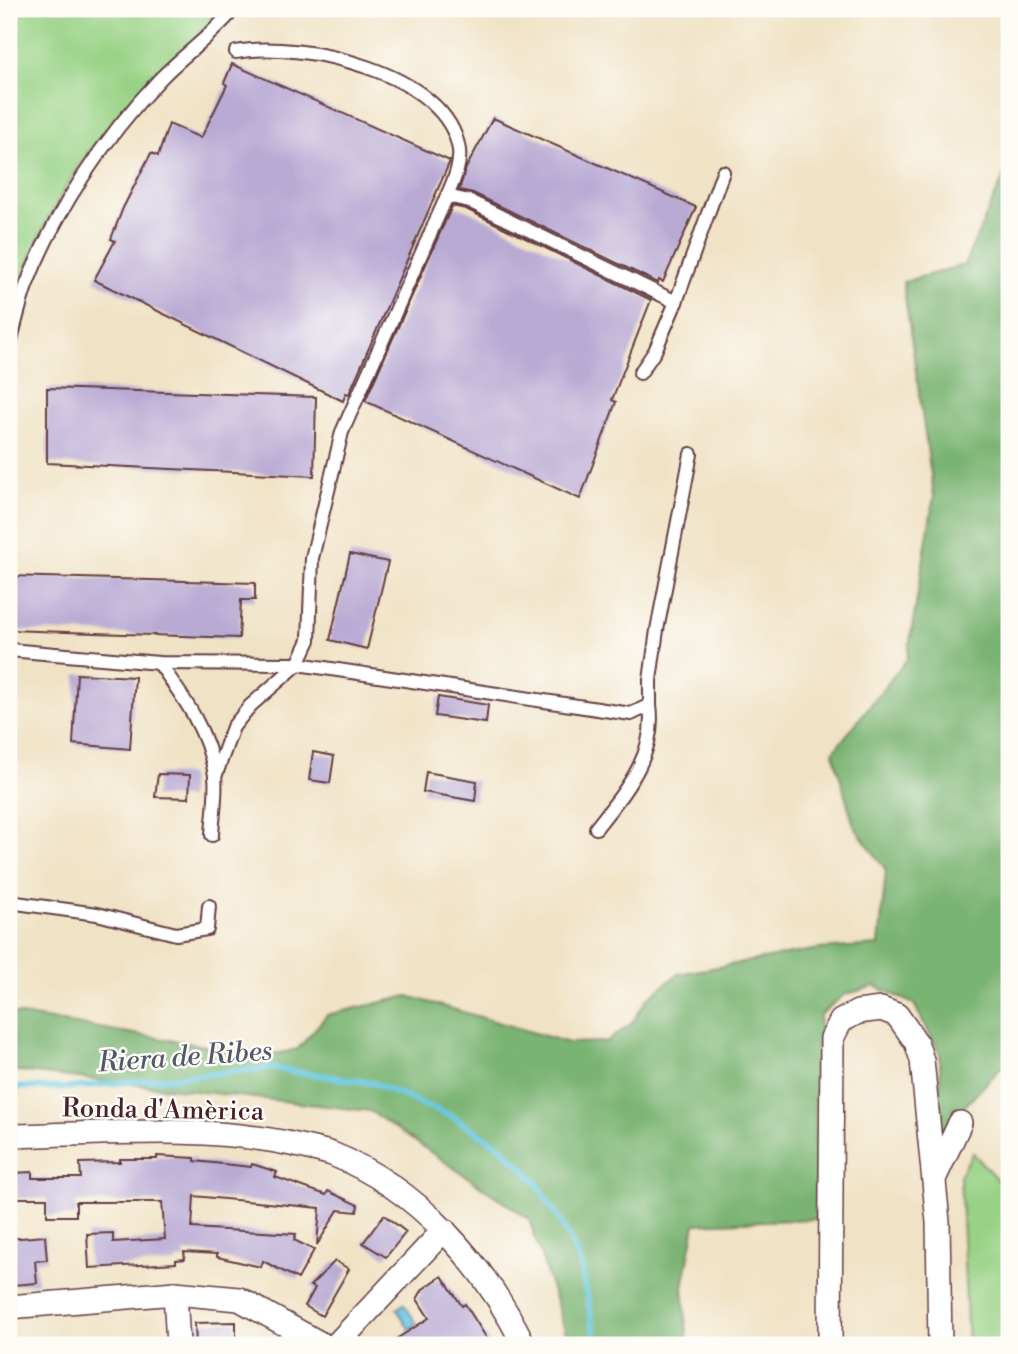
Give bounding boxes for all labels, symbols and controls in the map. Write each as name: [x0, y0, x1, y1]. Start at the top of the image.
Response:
water label: Riera de Ribes: [96, 1033, 273, 1081]
street label: Ronda d'Amèrica: [62, 1092, 265, 1128]

